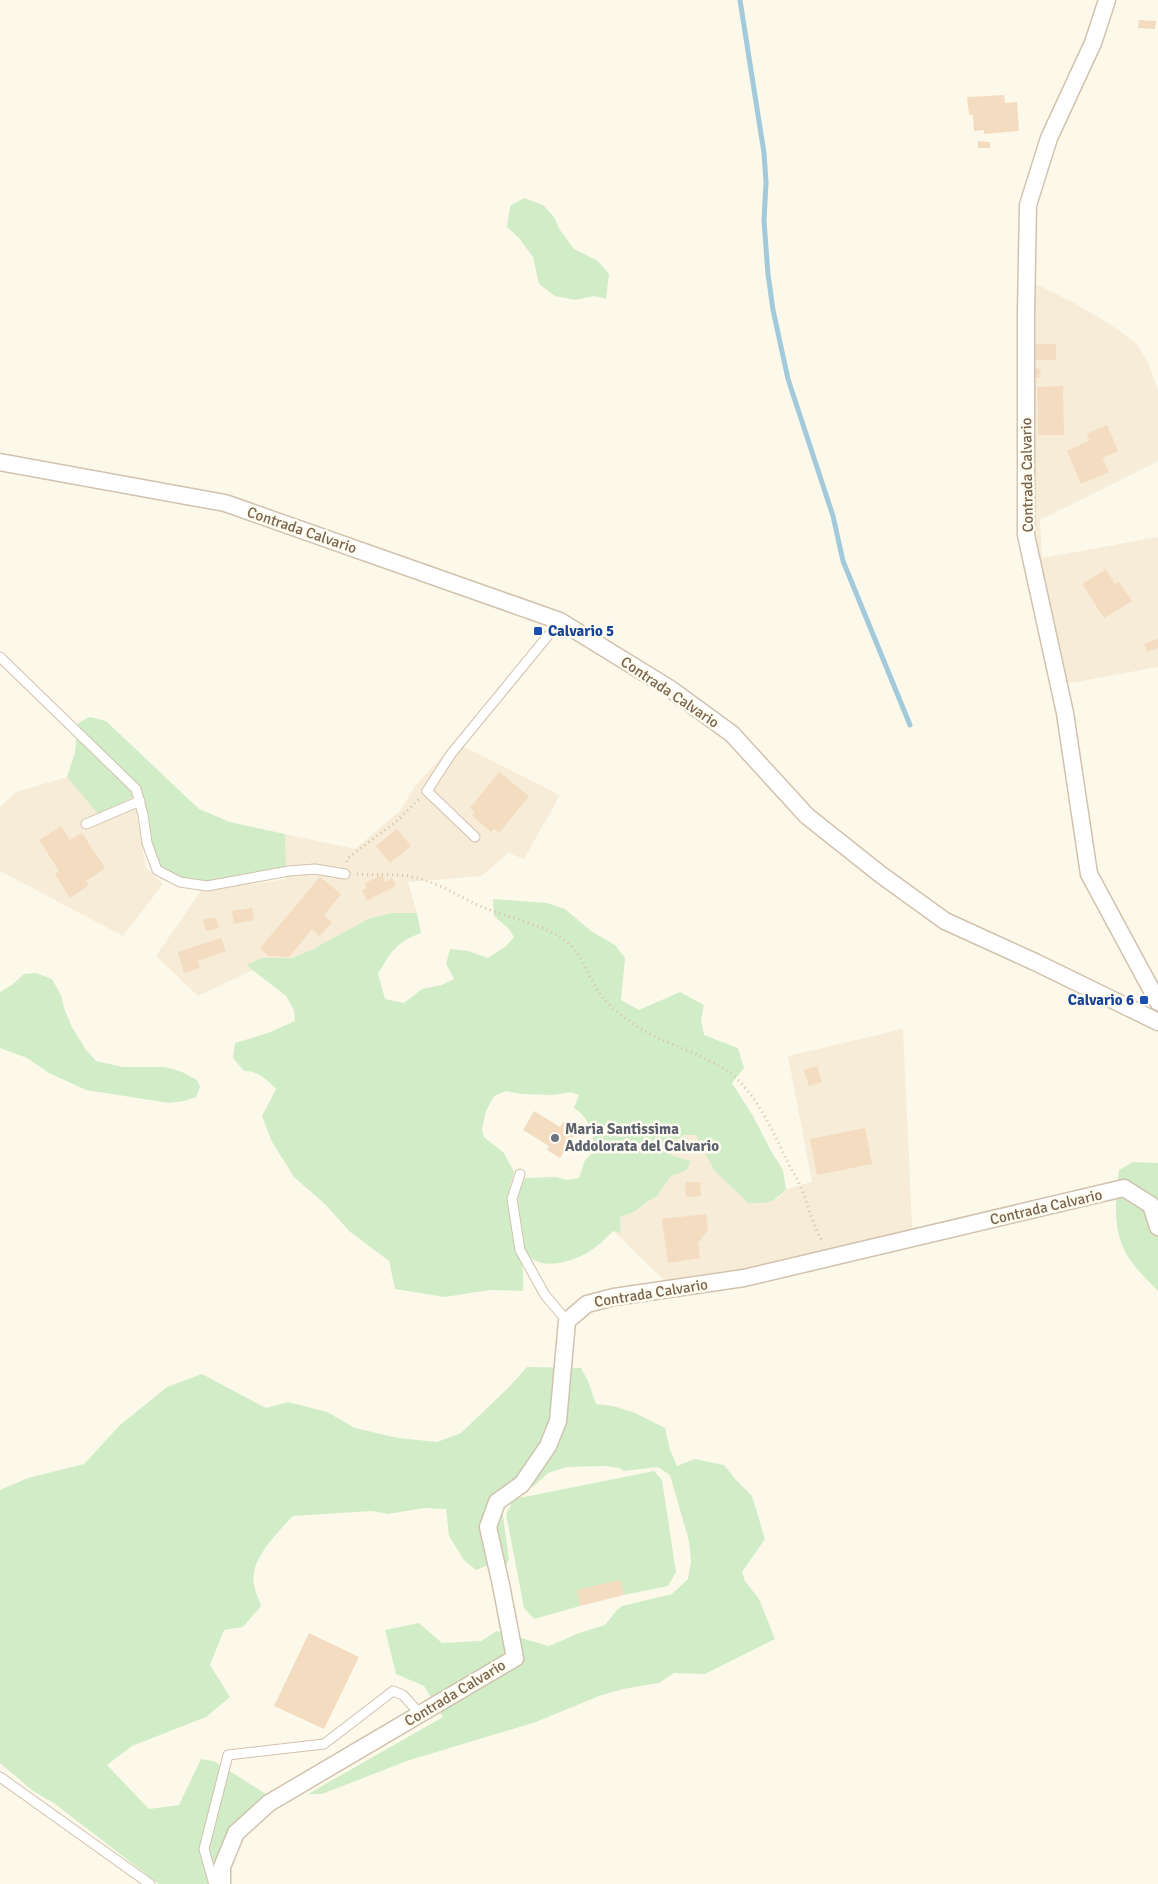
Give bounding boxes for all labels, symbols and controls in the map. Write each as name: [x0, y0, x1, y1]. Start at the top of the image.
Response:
street label: Contrada Calvario: [1017, 417, 1037, 533]
street label: Contrada Calvario: [245, 503, 359, 557]
place label: Calvario 5: [548, 622, 614, 640]
marker: Calvario 5: [532, 625, 544, 637]
street label: Contrada Calvario: [617, 652, 723, 732]
place label: Calvario 6: [1068, 991, 1134, 1009]
marker: Calvario 6: [1138, 994, 1150, 1006]
place label: Maria Santissima Addolorata del Calvario: [565, 1120, 719, 1155]
marker: Maria Santissima Addolorata del Calvario: [549, 1132, 561, 1144]
street label: Contrada Calvario: [988, 1185, 1104, 1229]
street label: Contrada Calvario: [593, 1275, 709, 1311]
street label: Contrada Calvario: [401, 1656, 509, 1730]

